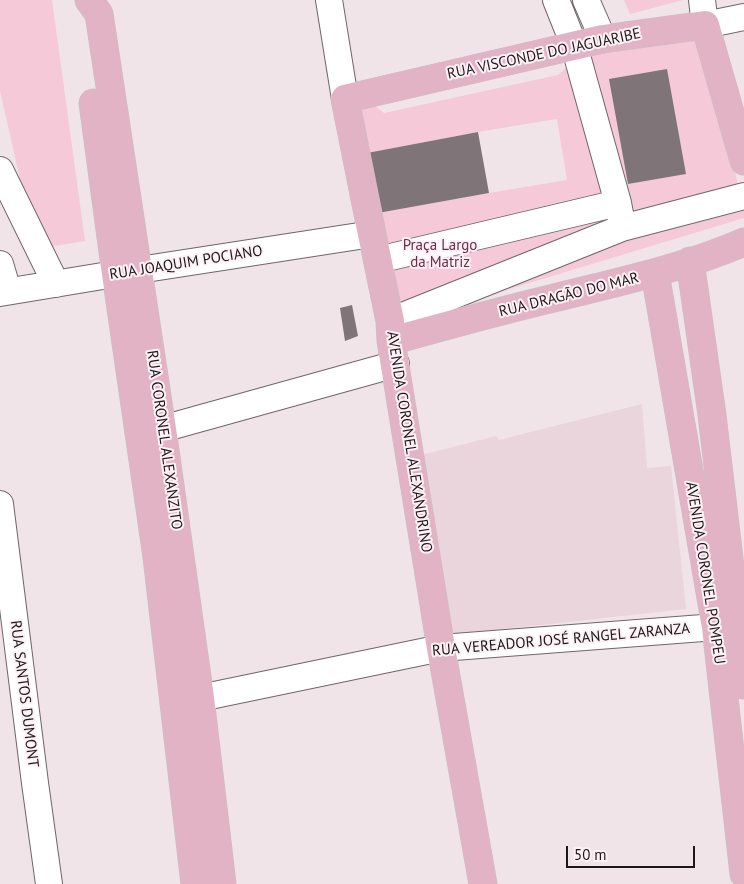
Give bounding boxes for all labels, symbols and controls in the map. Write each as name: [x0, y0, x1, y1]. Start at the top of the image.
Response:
street label: RUA VISCONDE DO JAGUARIBE: [446, 25, 642, 83]
park label: Praça Largo da Matriz: [403, 237, 477, 272]
street label: RUA JOAQUIM POCIANO: [108, 242, 264, 284]
street label: RUA DRAGÃO DO MAR: [497, 269, 641, 321]
street label: AVENIDA CORONEL ALEXANDRINO: [383, 330, 435, 554]
street label: RUA CORONEL ALEXANZITO: [142, 349, 186, 531]
street label: AVENIDA CORONEL POMPEU: [682, 480, 728, 666]
street label: RUA SANTOS DUMONT: [6, 619, 42, 769]
street label: RUA VEREADOR JOSÉ RANGEL ZARANZA: [431, 620, 691, 660]
scale bar: [569, 836, 698, 868]
text: 50 m: [574, 845, 607, 864]

